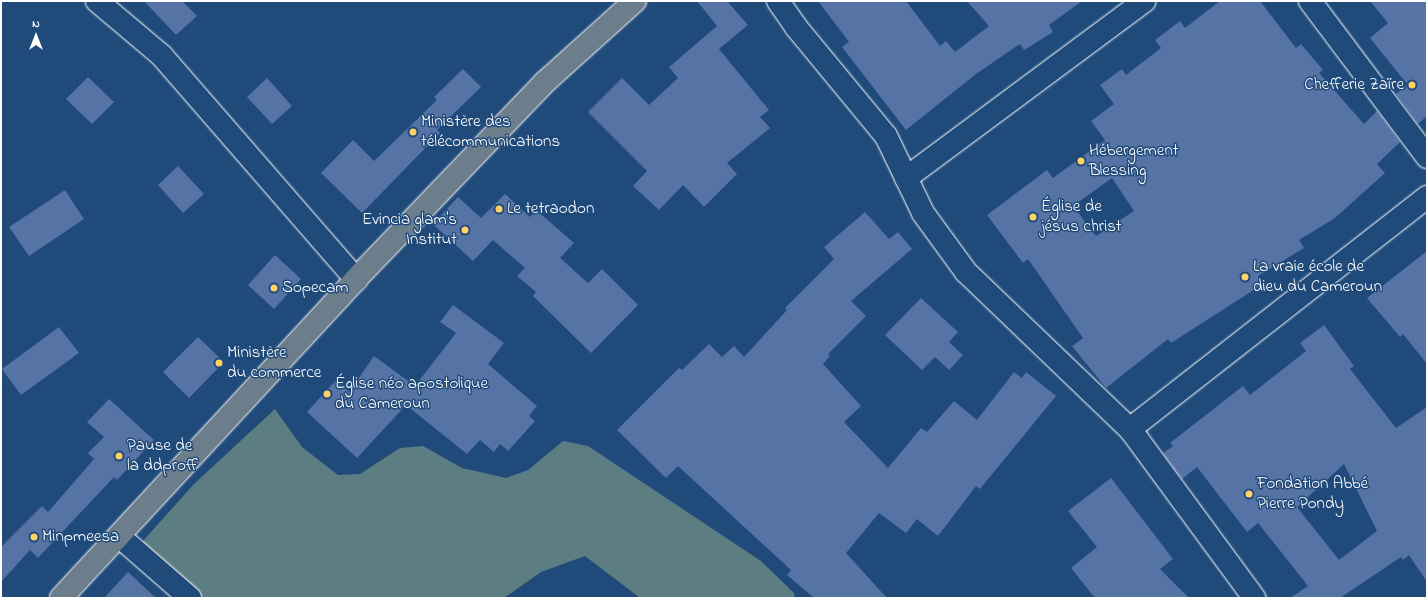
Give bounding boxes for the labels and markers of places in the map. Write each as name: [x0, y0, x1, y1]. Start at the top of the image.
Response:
place label: Chefferie Zaïre: [1304, 75, 1404, 95]
marker: Chefferie Zaïre: [1407, 80, 1417, 90]
place label: Ministère des télécommunications: [421, 112, 560, 152]
marker: Ministère des télécommunications: [408, 127, 418, 137]
place label: Hébergement Blessing: [1089, 141, 1179, 181]
marker: Hébergement Blessing: [1076, 156, 1086, 166]
place label: Église de jésus christ: [1041, 197, 1122, 237]
place label: Le tetraodon: [507, 199, 594, 219]
marker: Le tetraodon: [494, 204, 504, 214]
place label: Evincia glam's Institut: [362, 210, 457, 250]
marker: Église de jésus christ: [1028, 212, 1038, 222]
marker: Evincia glam's Institut: [460, 225, 470, 235]
place label: La vraie école de dieu du Cameroun: [1253, 257, 1382, 297]
marker: La vraie école de dieu du Cameroun: [1240, 272, 1250, 282]
place label: Sopecam: [282, 278, 349, 298]
marker: Sopecam: [269, 283, 279, 293]
place label: Ministère du commerce: [227, 343, 321, 383]
marker: Ministère du commerce: [214, 358, 224, 368]
place label: Église néo apostolique du Cameroun: [335, 374, 488, 414]
marker: Église néo apostolique du Cameroun: [322, 389, 332, 399]
place label: Pause de la ddproff: [127, 436, 198, 476]
marker: Pause de la ddproff: [114, 451, 124, 461]
place label: Fondation Abbé Pierre Pondy: [1257, 474, 1368, 514]
marker: Fondation Abbé Pierre Pondy: [1244, 489, 1254, 499]
place label: Minpmeesa: [42, 527, 119, 547]
marker: Minpmeesa: [29, 532, 39, 542]

